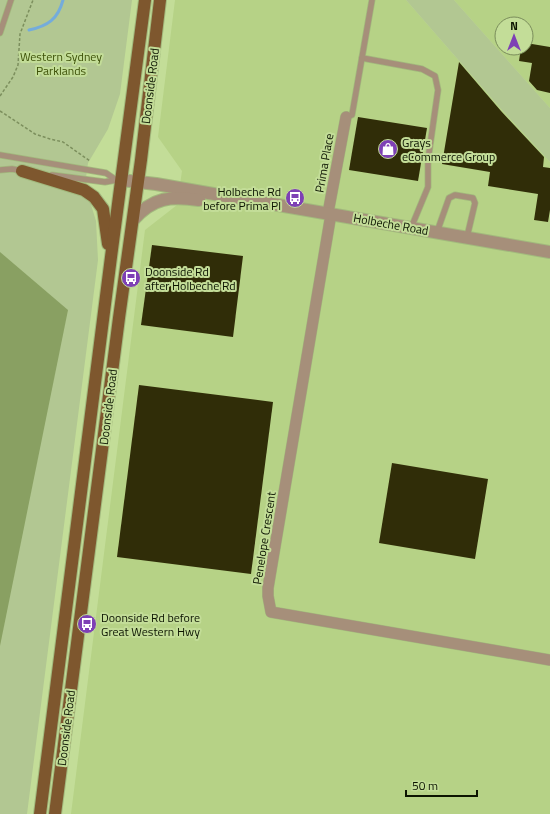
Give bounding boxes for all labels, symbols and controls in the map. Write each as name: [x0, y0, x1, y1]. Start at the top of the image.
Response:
north arrow: [494, 16, 534, 56]
text: N: [510, 18, 518, 34]
park label: Western Sydney Parklands: [20, 47, 102, 80]
street label: Doonside Road: [136, 47, 164, 125]
street label: Prima Place: [309, 132, 339, 194]
place label: Grays eCommerce Group: [402, 133, 495, 166]
shop icon: Grays eCommerce Group: [377, 138, 399, 160]
place label: Holbeche Rd before Prima Pl: [203, 182, 281, 215]
bus stop icon: Holbeche Rd before Prima Pl: [284, 187, 306, 209]
street label: Holbeche Road: [352, 208, 430, 240]
place label: Doonside Rd after Holbeche Rd: [145, 262, 236, 295]
bus stop icon: Doonside Rd after Holbeche Rd: [120, 267, 142, 289]
street label: Doonside Road: [94, 368, 122, 446]
street label: Penelope Crescent: [247, 489, 281, 586]
place label: Doonside Rd before Great Western Hwy: [101, 608, 200, 641]
bus stop icon: Doonside Rd before Great Western Hwy: [76, 613, 98, 635]
street label: Doonside Road: [52, 689, 80, 767]
scale bar: [406, 772, 477, 798]
text: 50 m: [412, 776, 438, 795]

